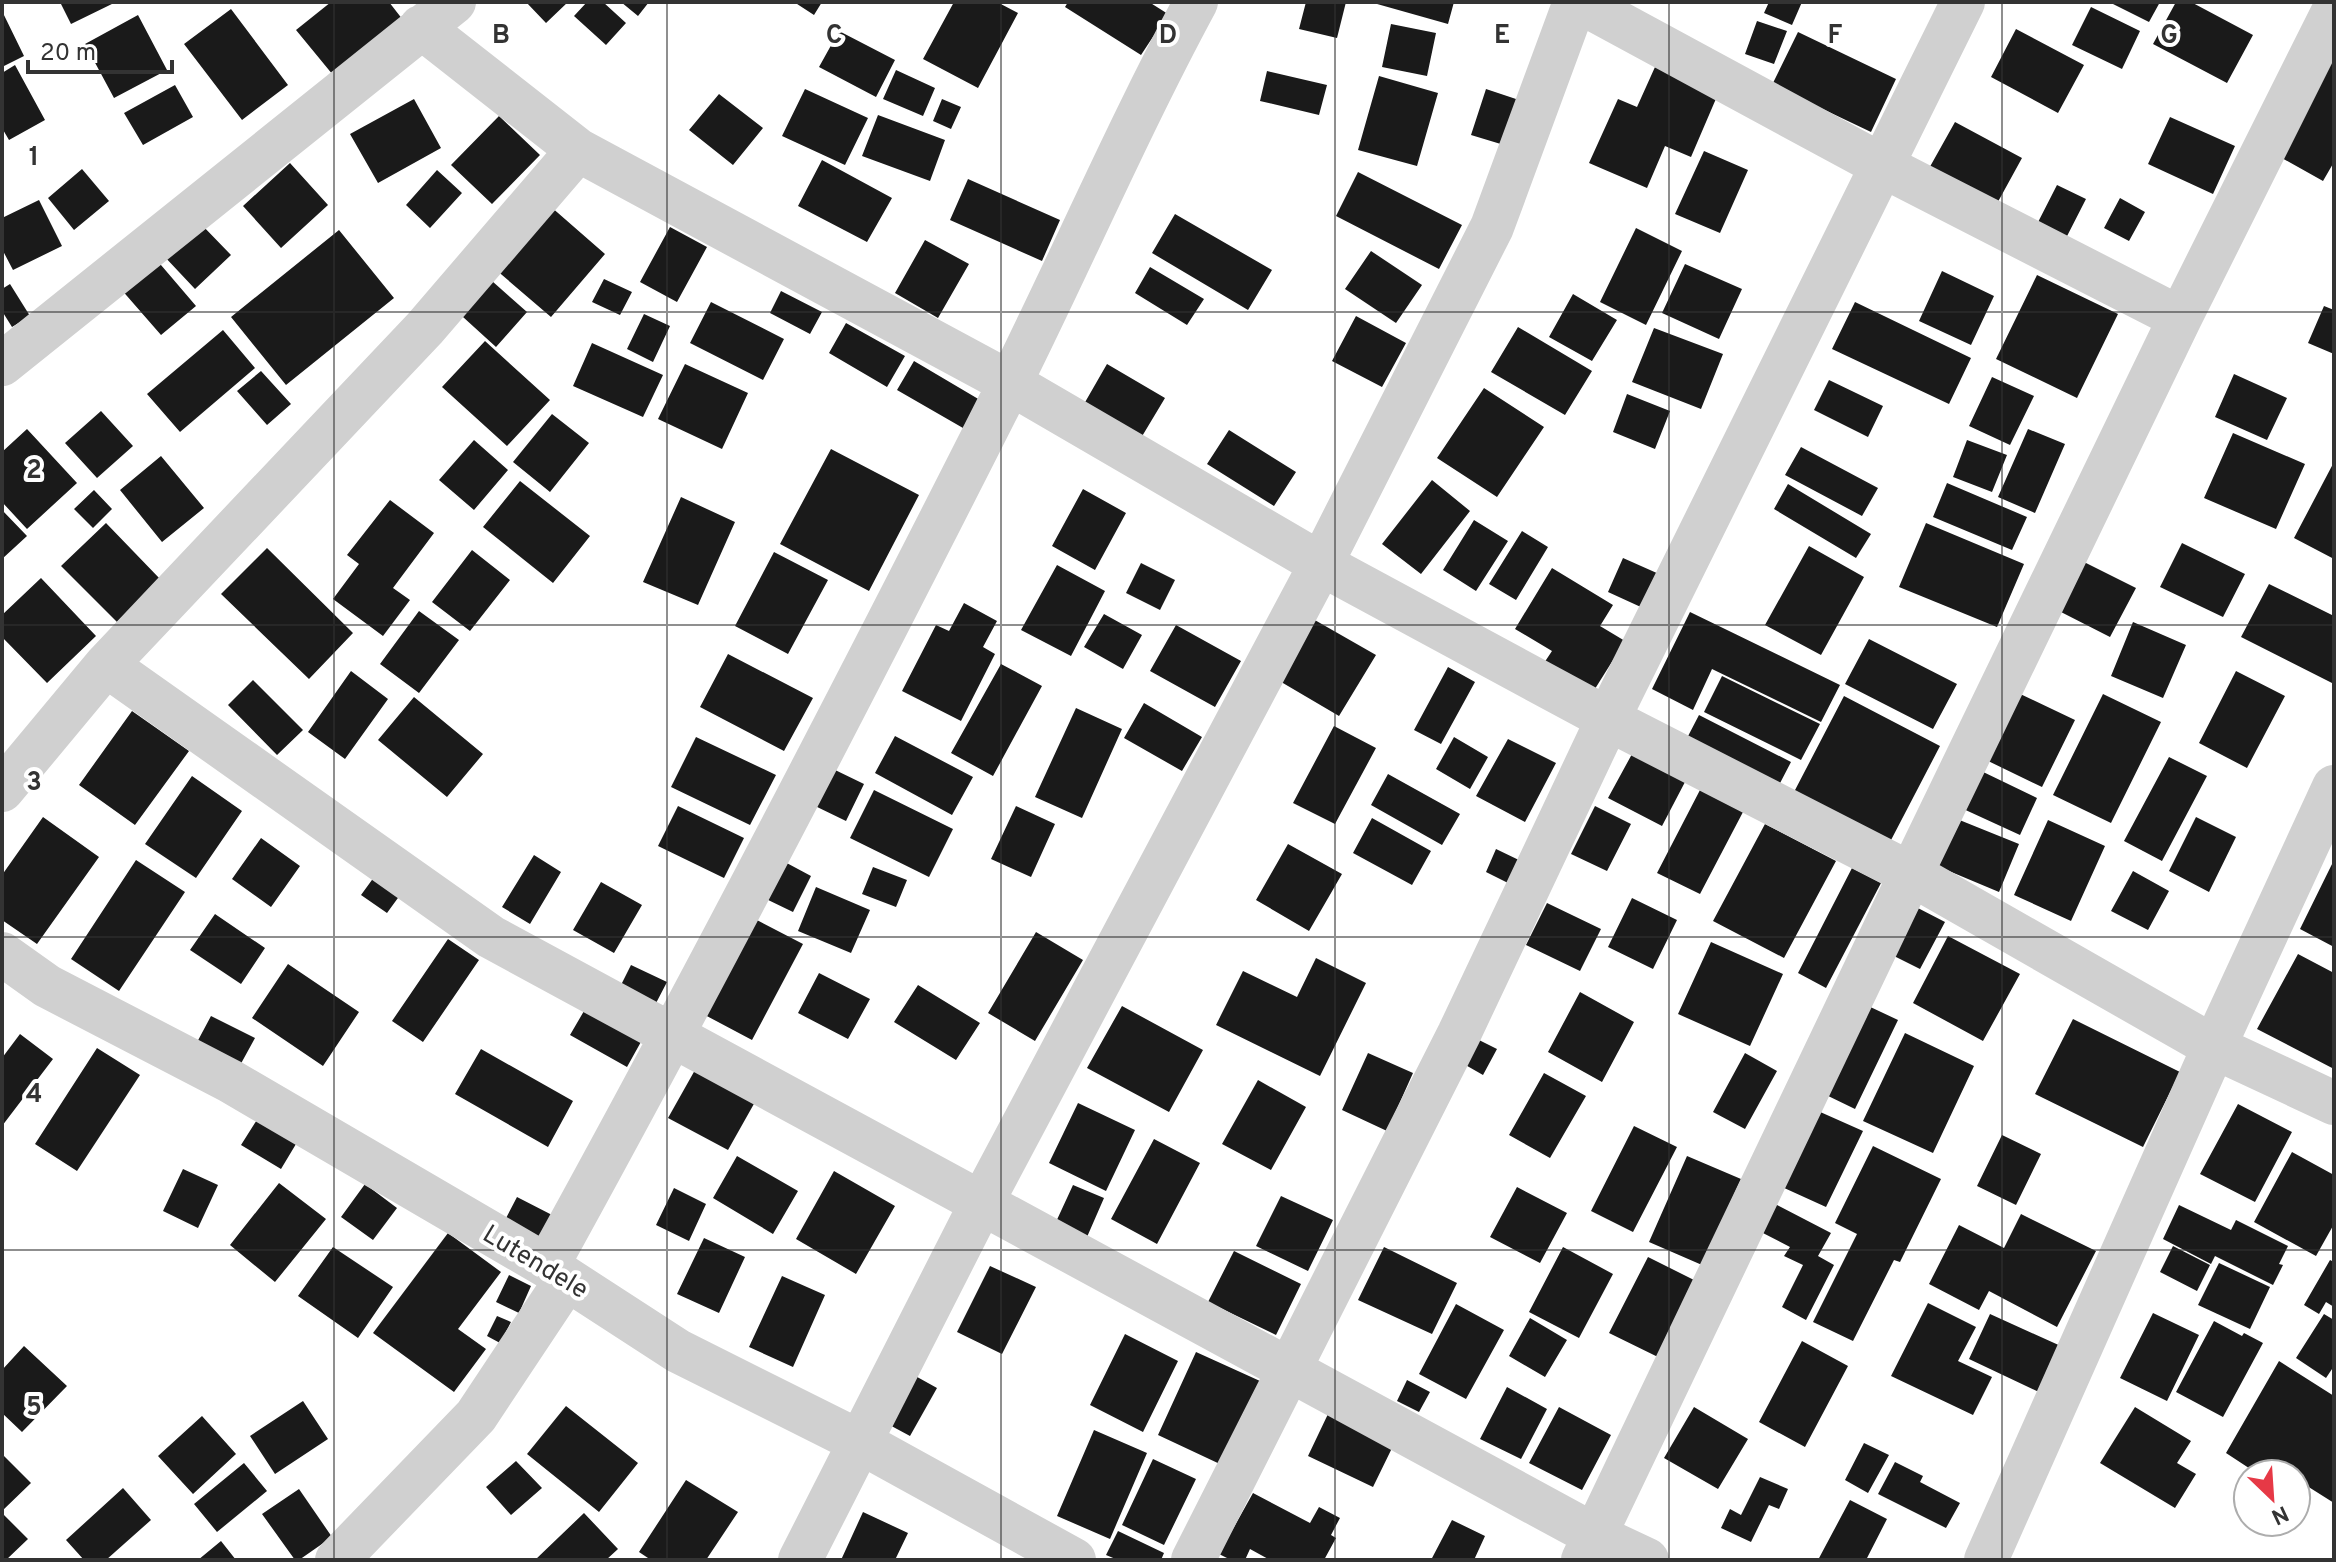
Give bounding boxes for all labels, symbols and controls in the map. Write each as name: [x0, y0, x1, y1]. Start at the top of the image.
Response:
text: B: [492, 20, 510, 53]
text: C: [826, 20, 842, 53]
text: D: [1159, 20, 1177, 53]
text: E: [1494, 20, 1510, 53]
text: F: [1828, 20, 1843, 53]
text: G: [2160, 20, 2178, 53]
scale bar: [28, 24, 172, 74]
text: 20 m: [40, 39, 96, 69]
text: 1: [29, 142, 39, 175]
text: 2: [26, 455, 42, 488]
text: 3: [26, 767, 42, 800]
text: 4: [26, 1079, 42, 1112]
street label: Lutendele: [476, 1219, 594, 1308]
text: 5: [26, 1392, 42, 1425]
north arrow: [2232, 1458, 2312, 1538]
text: N: [2267, 1498, 2292, 1529]

